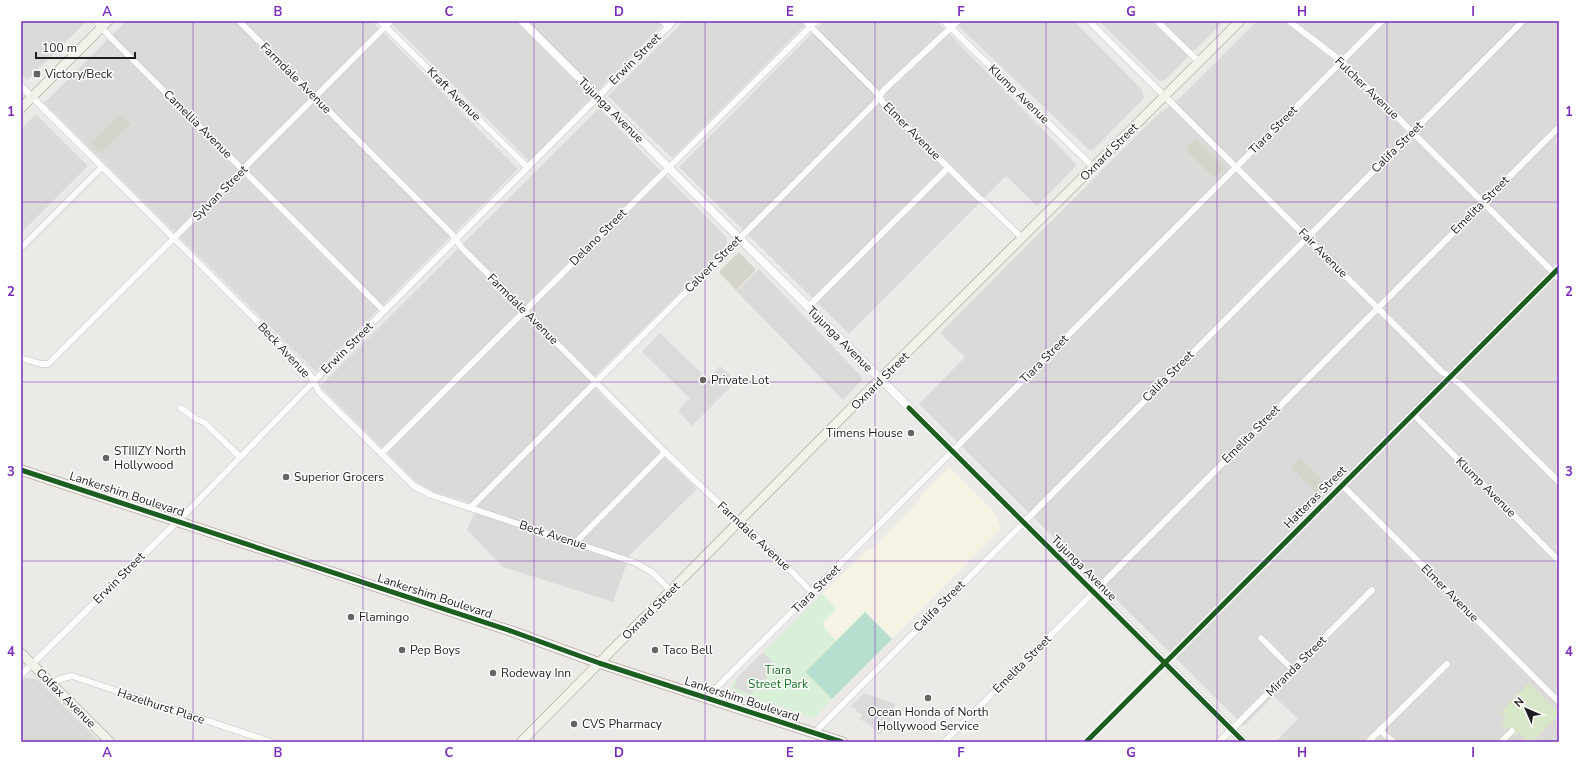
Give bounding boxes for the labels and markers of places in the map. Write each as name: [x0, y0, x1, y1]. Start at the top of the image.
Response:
place label: Victory/Beck: [44, 66, 113, 82]
marker: Victory/Beck: [32, 69, 42, 79]
place label: Private Lot: [711, 372, 770, 388]
marker: Private Lot: [698, 375, 708, 385]
place label: Timens House: [826, 425, 903, 441]
marker: Timens House: [906, 428, 916, 438]
place label: STIIIZY North Hollywood: [114, 443, 186, 473]
marker: STIIIZY North Hollywood: [101, 453, 111, 463]
place label: Superior Grocers: [294, 469, 384, 485]
marker: Superior Grocers: [281, 472, 291, 482]
place label: Flamingo: [359, 609, 409, 625]
marker: Flamingo: [346, 612, 356, 622]
place label: Pep Boys: [410, 642, 461, 658]
place label: Taco Bell: [663, 642, 713, 658]
marker: Pep Boys: [397, 645, 407, 655]
marker: Taco Bell: [650, 645, 660, 655]
place label: Rodeway Inn: [501, 665, 571, 681]
marker: Rodeway Inn: [488, 668, 498, 678]
marker: Ocean Honda of North Hollywood Service: [923, 693, 933, 703]
place label: Ocean Honda of North Hollywood Service: [867, 704, 989, 734]
place label: CVS Pharmacy: [582, 716, 663, 732]
marker: CVS Pharmacy: [569, 719, 579, 729]

